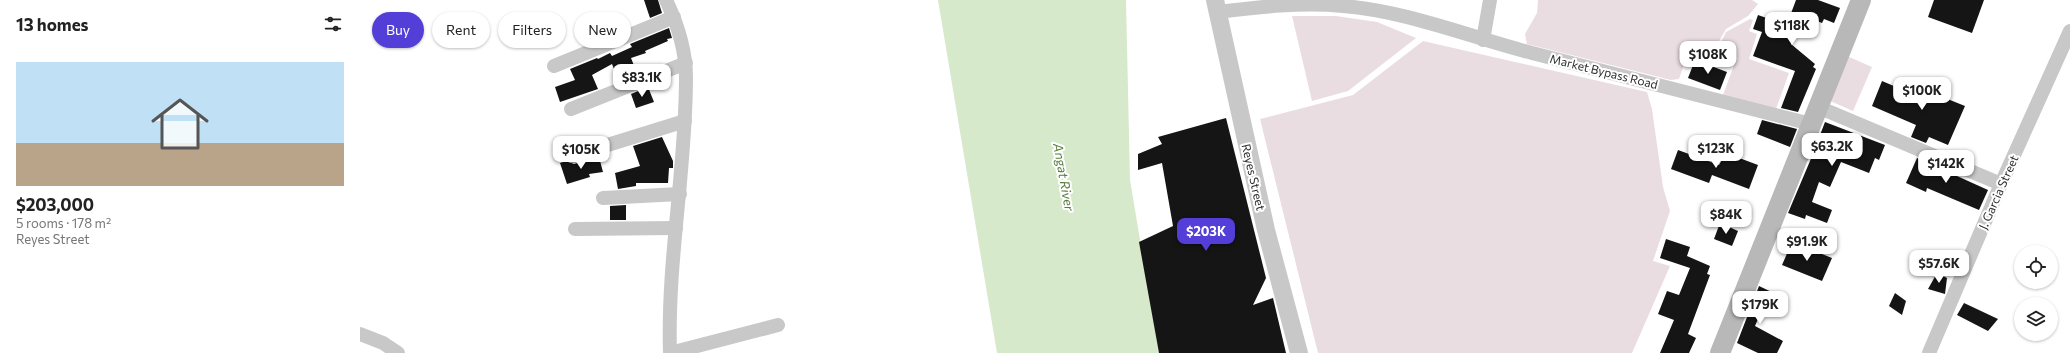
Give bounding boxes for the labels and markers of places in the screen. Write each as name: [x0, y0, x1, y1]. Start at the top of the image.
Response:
pin: $118K: [1764, 12, 1820, 46]
pin: $108K: [1680, 41, 1736, 75]
pin: $83.1K: [609, 64, 675, 98]
pin: $100K: [1894, 77, 1950, 111]
pin: $63.2K: [1799, 133, 1865, 167]
pin: $123K: [1688, 135, 1744, 169]
pin: $105K: [553, 136, 609, 170]
pin: $142K: [1918, 150, 1974, 184]
pin: $84K: [1702, 201, 1750, 235]
pin: $203K: [1178, 218, 1234, 252]
pin: $91.9K: [1774, 228, 1840, 262]
pin: $57.6K: [1906, 250, 1972, 284]
pin: $179K: [1732, 291, 1788, 325]

